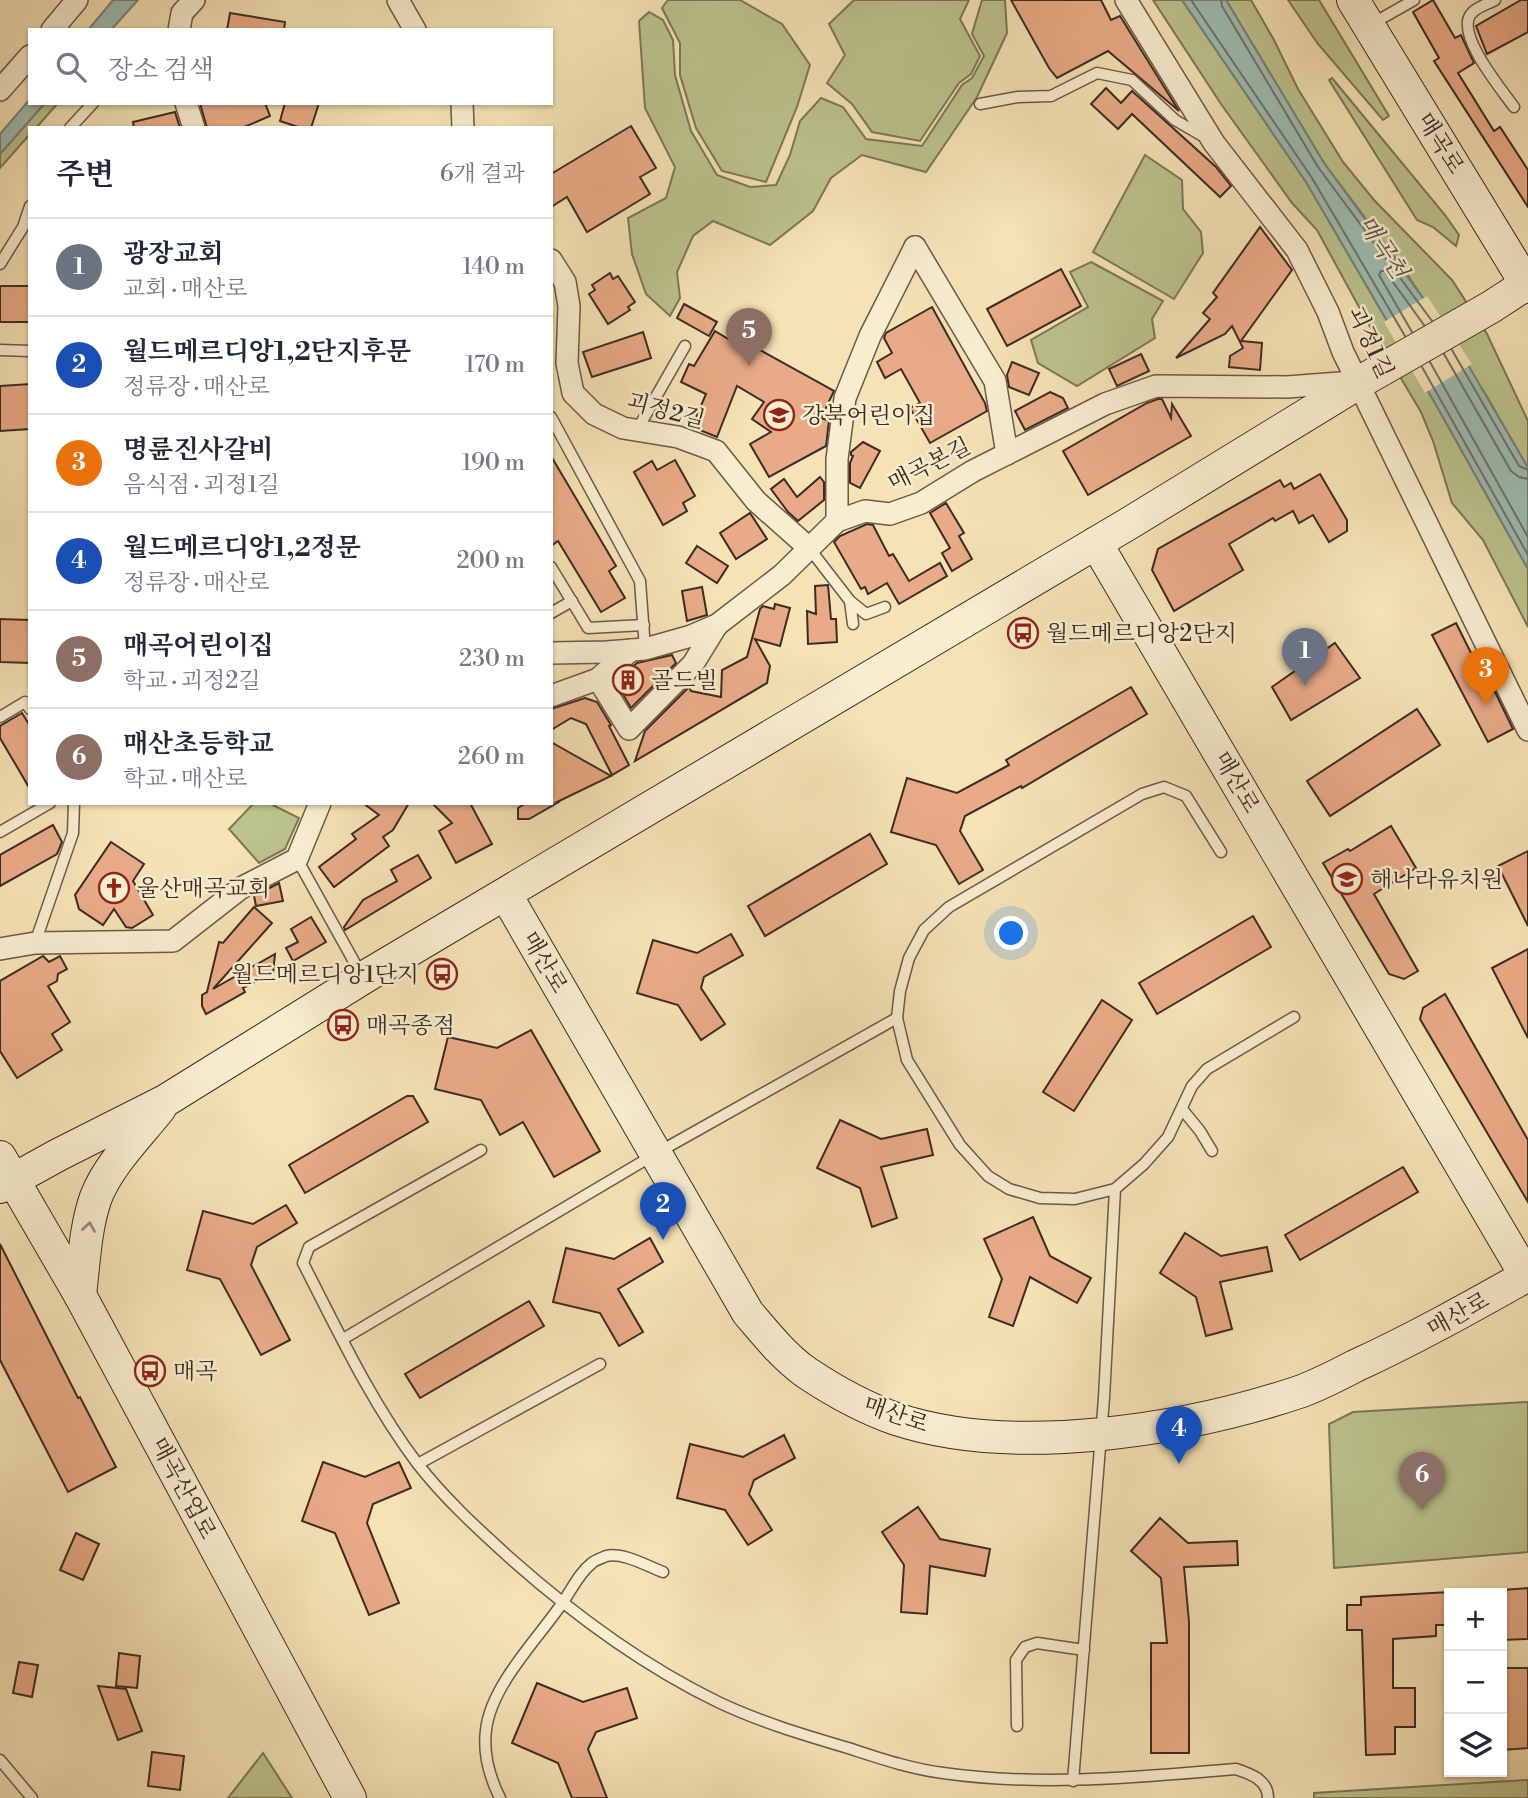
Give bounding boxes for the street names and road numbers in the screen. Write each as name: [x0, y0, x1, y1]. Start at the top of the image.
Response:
street label: 매곡로: [1411, 108, 1470, 179]
street label: 괴정1길: [1341, 302, 1399, 383]
street label: 괴정2길: [624, 387, 708, 435]
street label: 매곡본길: [884, 432, 975, 498]
street label: 매산로: [1207, 747, 1265, 818]
street label: 매산로: [515, 927, 573, 998]
street label: 매산로: [1423, 1286, 1494, 1343]
street label: 매산로: [860, 1391, 932, 1439]
street label: 매곡산업로: [145, 1433, 222, 1544]

